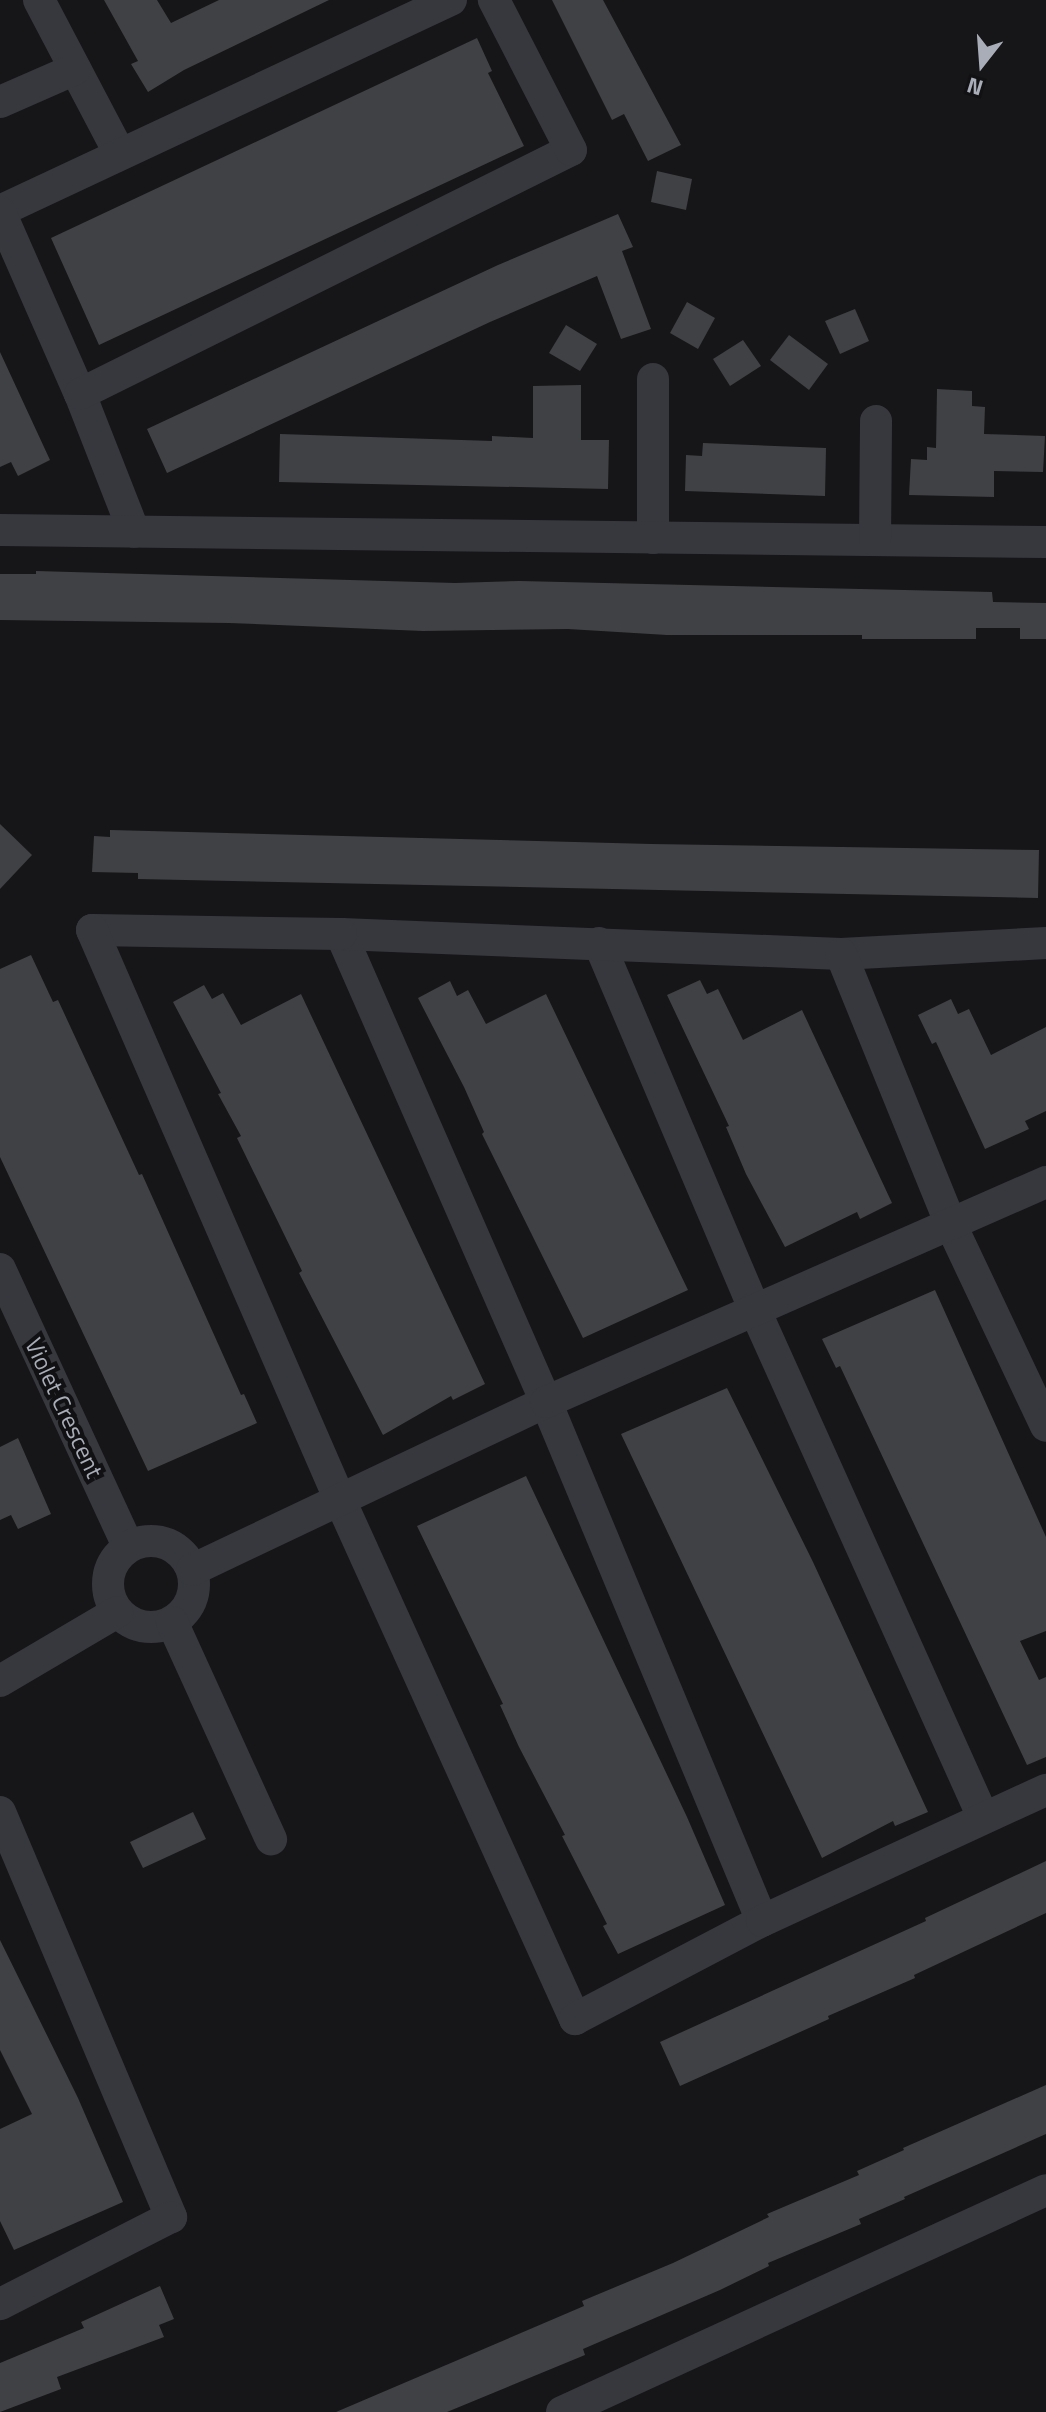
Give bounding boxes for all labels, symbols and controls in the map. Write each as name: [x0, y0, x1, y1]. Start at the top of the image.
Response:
north arrow: [942, 24, 1022, 104]
text: N: [963, 68, 987, 105]
street label: Violet Crescent: [19, 1333, 109, 1483]

